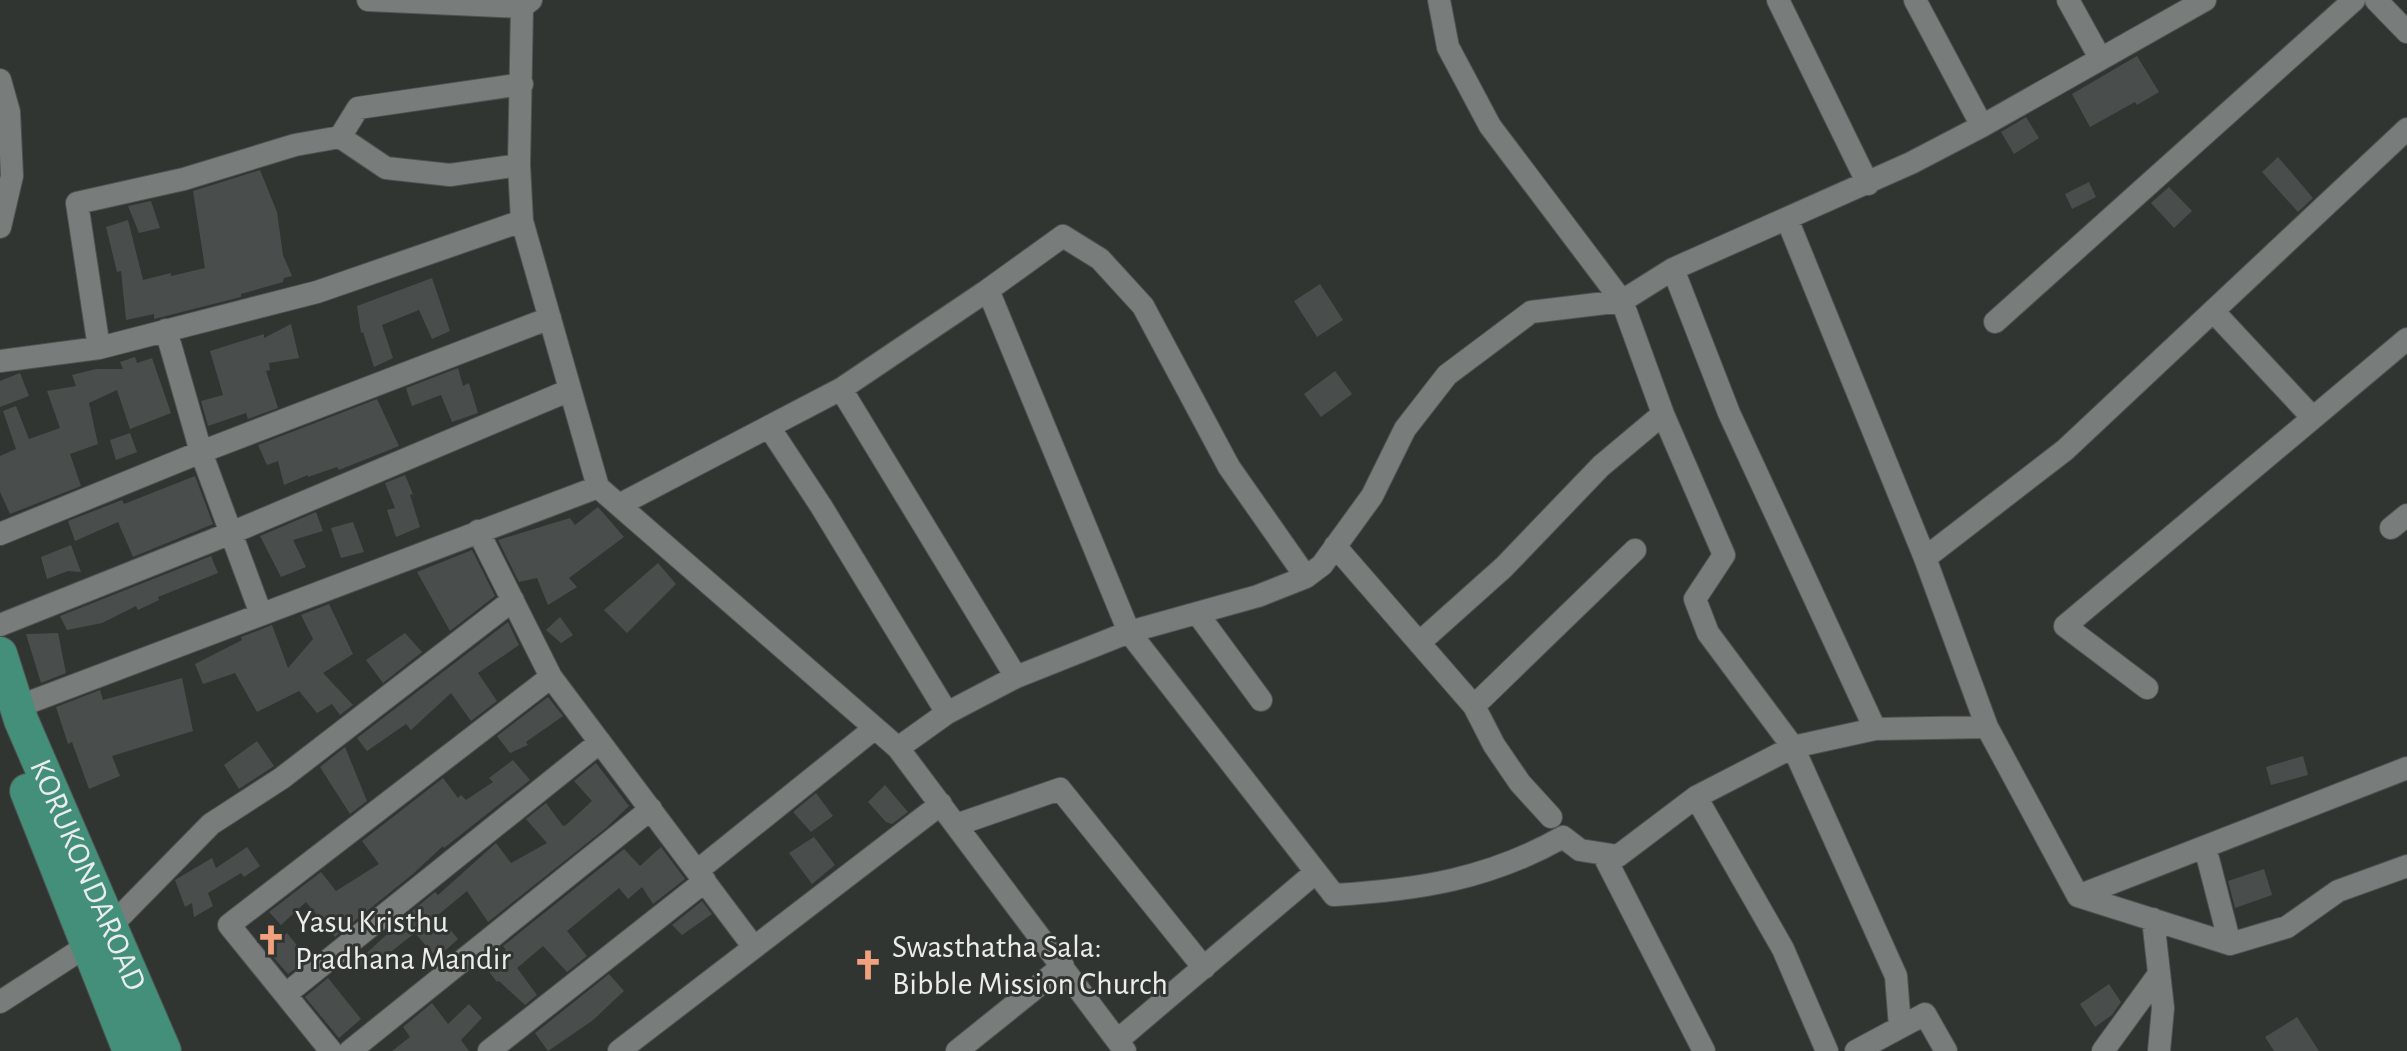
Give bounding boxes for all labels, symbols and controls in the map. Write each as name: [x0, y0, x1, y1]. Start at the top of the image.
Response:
street label: KORUKONDAROAD: [24, 754, 152, 995]
place label: Yasu Kristhu Pradhana Mandir: [295, 906, 511, 975]
church icon: Yasu Kristhu Pradhana Mandir: [254, 923, 288, 957]
place label: Swasthatha Sala: Bibble Mission Church: [892, 931, 1168, 1000]
church icon: Swasthatha Sala: Bibble Mission Church: [851, 948, 885, 982]

